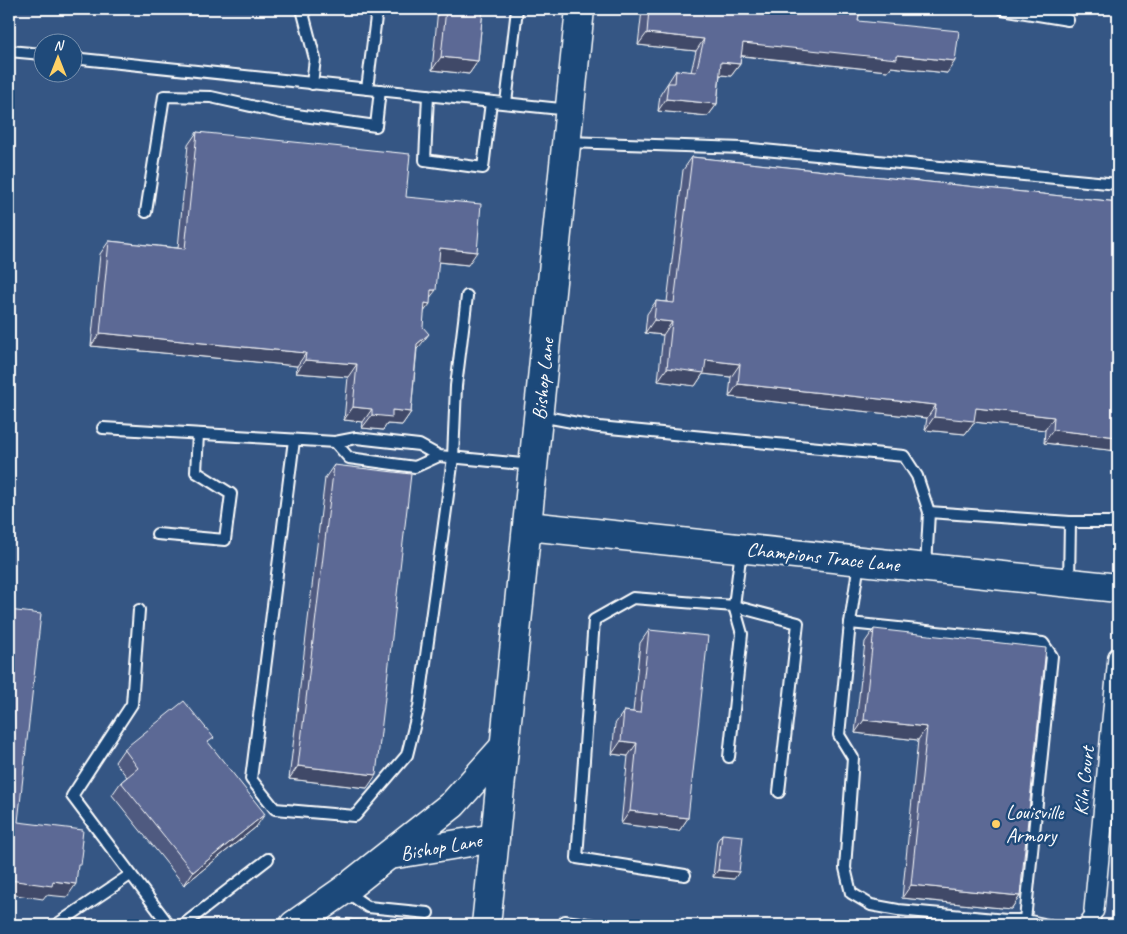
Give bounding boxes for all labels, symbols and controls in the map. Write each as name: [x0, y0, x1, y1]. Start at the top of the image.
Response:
north arrow: [32, 32, 82, 82]
text: N: [54, 37, 65, 54]
street label: Bishop Lane: [526, 335, 560, 421]
street label: Champions Trace Lane: [745, 537, 902, 578]
street label: Kiln Court: [1068, 743, 1100, 817]
place label: Louisville Armory: [1006, 800, 1065, 848]
marker: Louisville Armory: [990, 818, 1002, 830]
street label: Bishop Lane: [398, 827, 485, 866]

